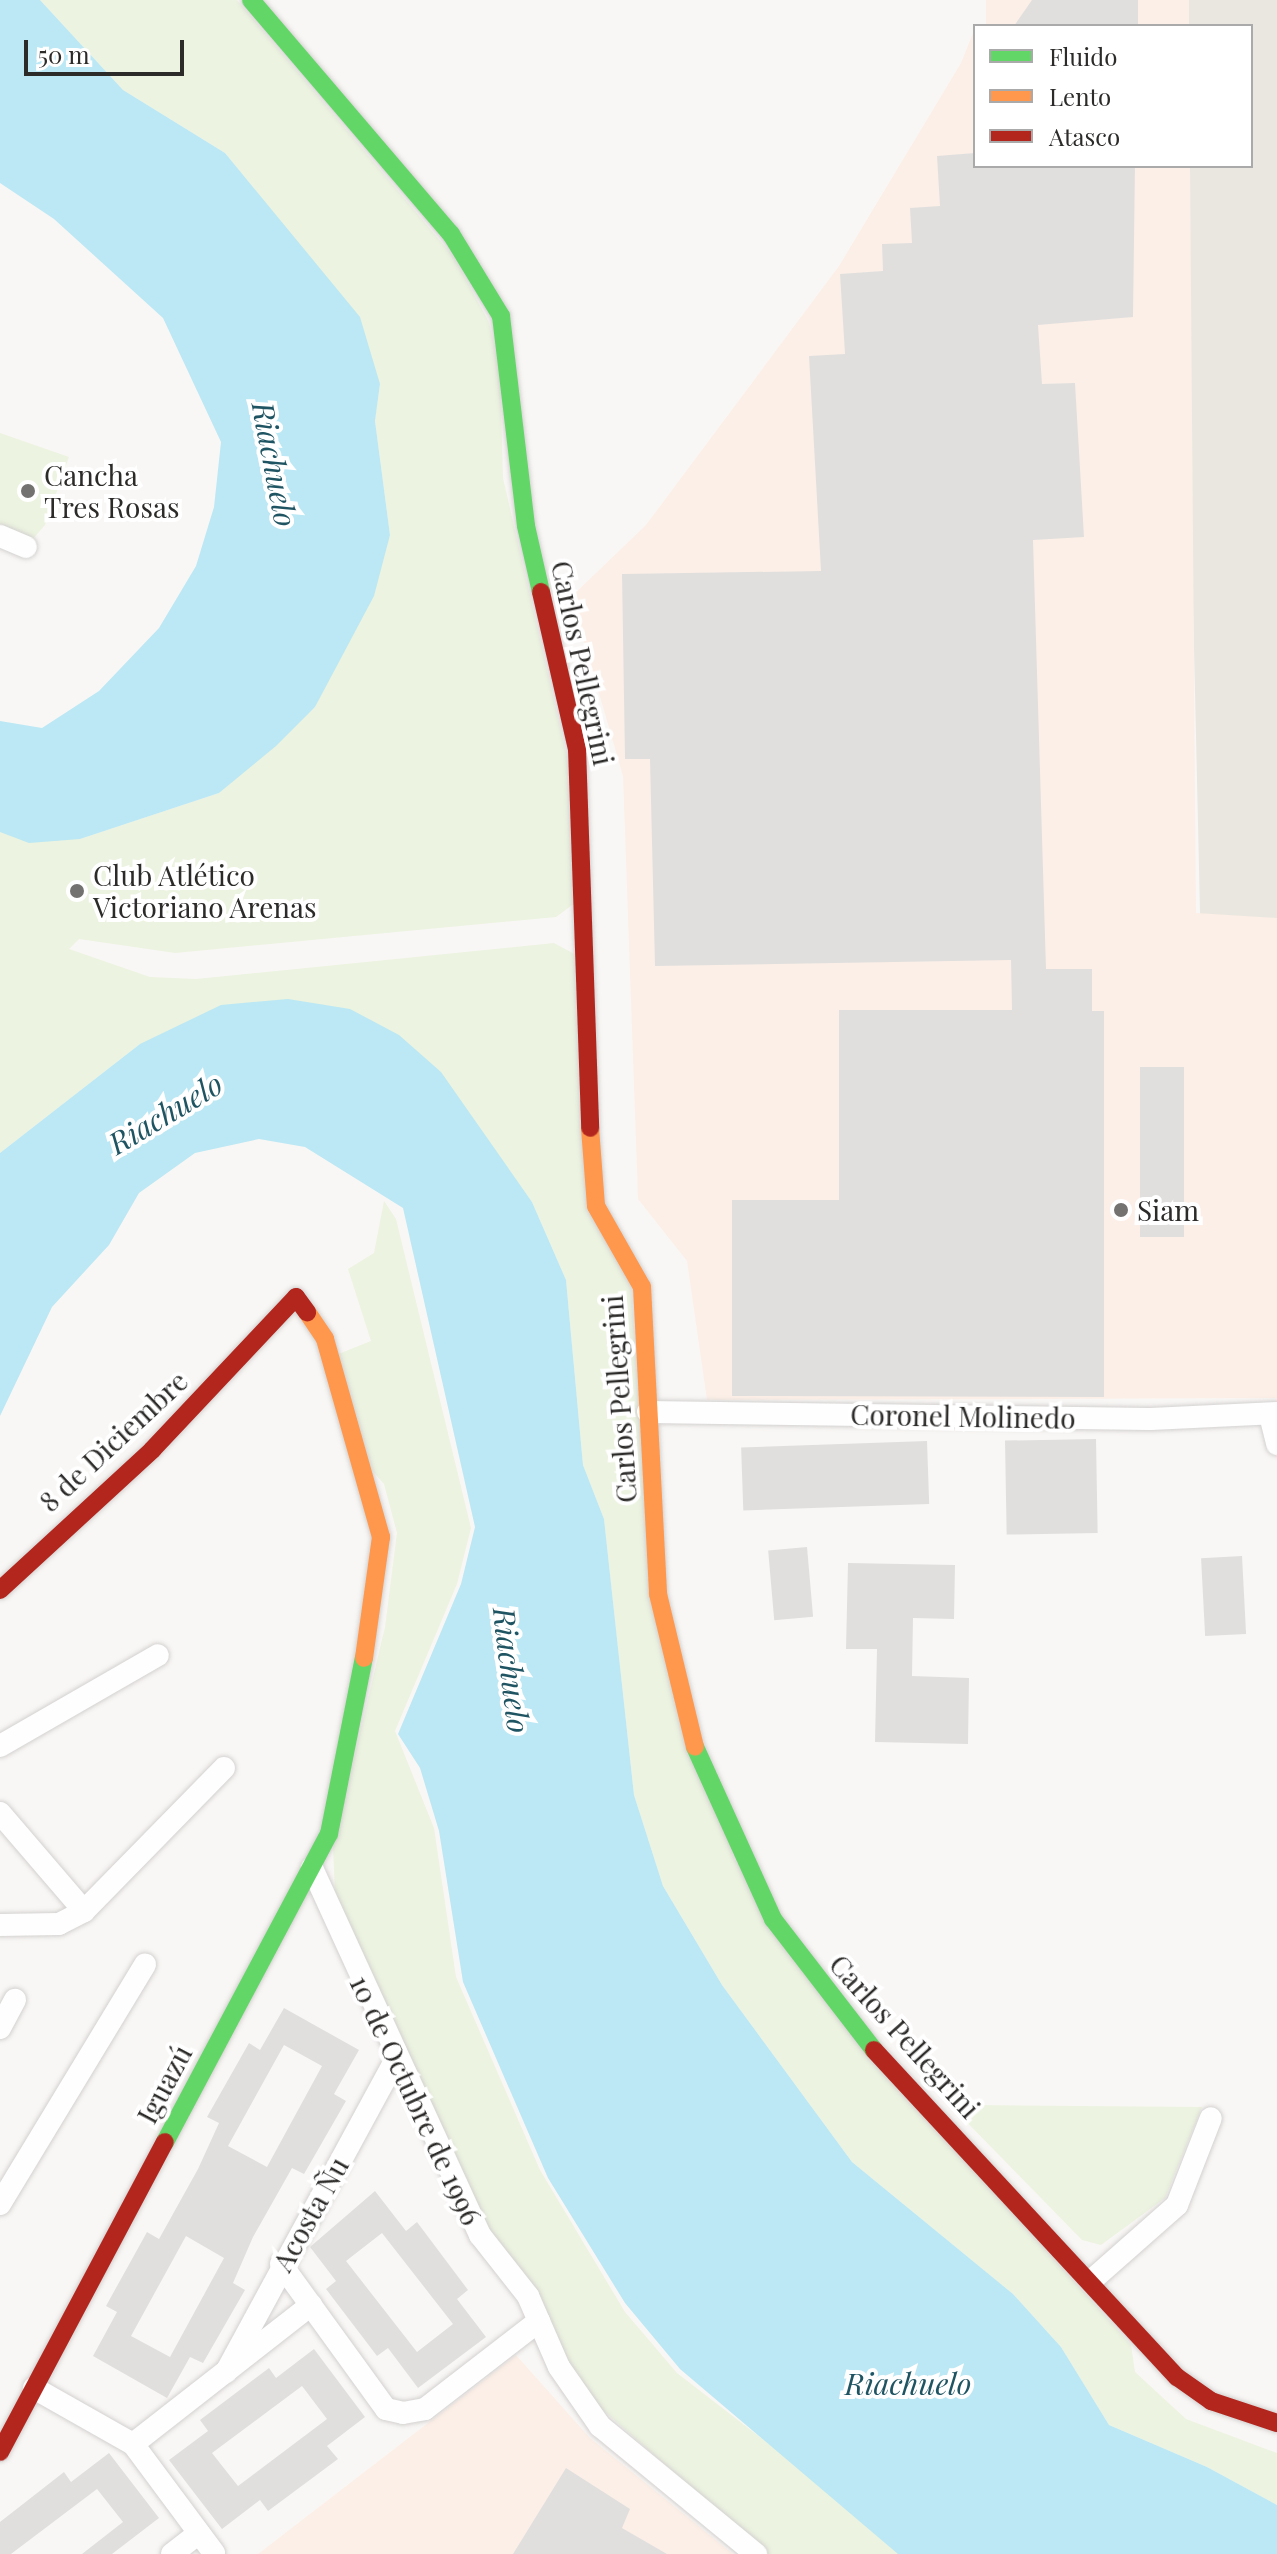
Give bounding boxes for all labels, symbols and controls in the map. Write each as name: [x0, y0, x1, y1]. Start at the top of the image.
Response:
scale bar: [28, 24, 188, 74]
legend: [973, 24, 1253, 168]
text: 50 m: [38, 38, 90, 70]
text: Fluido: [1049, 40, 1117, 72]
text: Lento: [1049, 80, 1111, 112]
text: Atasco: [1049, 120, 1120, 152]
water label: Riachuelo: [245, 398, 305, 530]
place label: Cancha Tres Rosas: [44, 458, 179, 524]
marker: Cancha Tres Rosas: [19, 482, 37, 500]
street label: Carlos Pellegrini: [545, 558, 621, 768]
place label: Club Atlético Victoriano Arenas: [93, 858, 317, 924]
marker: Club Atlético Victoriano Arenas: [68, 882, 86, 900]
water label: Riachuelo: [101, 1065, 229, 1161]
place label: Siam: [1137, 1193, 1199, 1227]
marker: Siam: [1112, 1201, 1130, 1219]
street label: Carlos Pellegrini: [595, 1294, 643, 1504]
street label: 8 de Diciembre: [32, 1364, 194, 1518]
street label: Coronel Molinedo: [850, 1397, 1076, 1435]
water label: Riachuelo: [486, 1605, 538, 1735]
street label: Carlos Pellegrini: [823, 1947, 987, 2125]
street label: 10 de Octubre de 1996: [343, 1970, 489, 2230]
street label: Iguazú: [129, 2039, 199, 2129]
street label: Acosta Ñu: [265, 2151, 355, 2277]
water label: Riachuelo: [845, 2365, 971, 2401]

